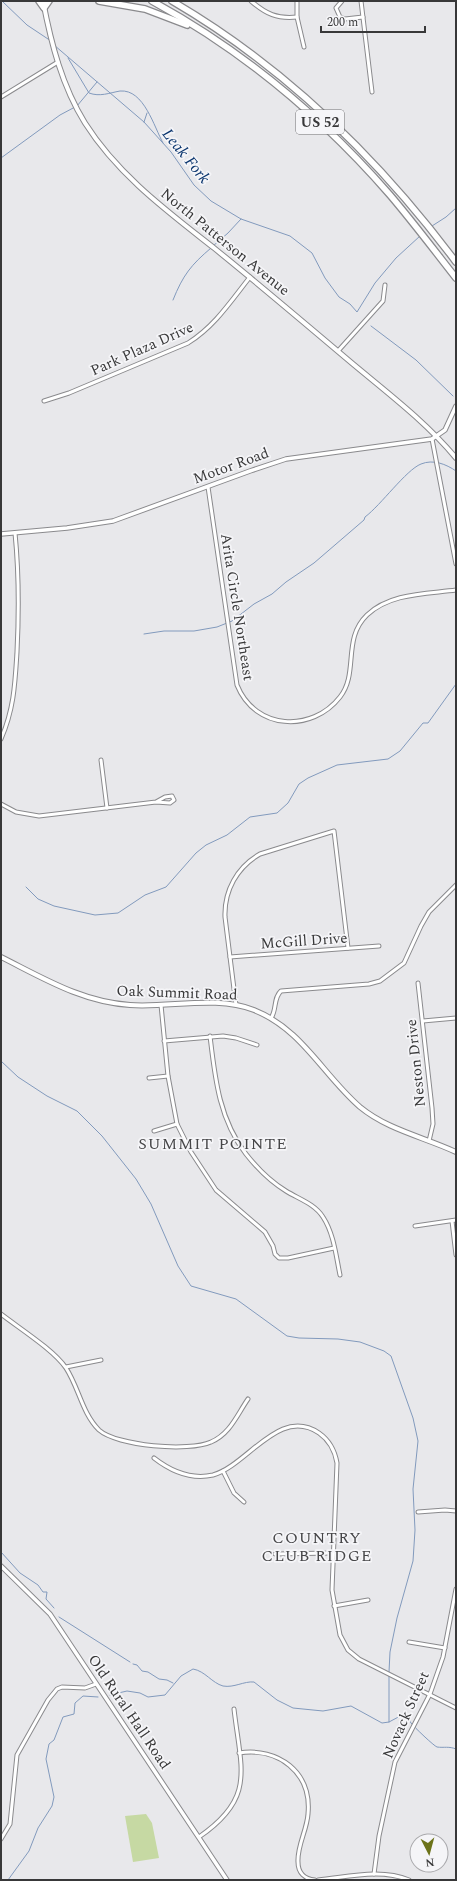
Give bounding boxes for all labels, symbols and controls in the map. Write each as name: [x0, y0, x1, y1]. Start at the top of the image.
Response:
scale bar: [321, 8, 425, 34]
text: 200 m: [327, 13, 358, 32]
road number: US 52: [296, 110, 344, 134]
water label: Leak Fork: [156, 123, 216, 189]
street label: North Patterson Avenue: [155, 182, 295, 302]
street label: Park Plaza Drive: [87, 316, 197, 382]
street label: Motor Road: [190, 442, 272, 490]
street label: Arita Circle Northeast: [214, 532, 260, 682]
street label: McGill Drive: [260, 926, 348, 956]
street label: Oak Summit Road: [116, 979, 238, 1007]
street label: Neston Drive: [400, 1018, 432, 1108]
district label: SUMMIT POINTE: [138, 1132, 288, 1156]
district label: COUNTRY CLUB RIDGE: [262, 1526, 372, 1568]
street label: Old Rural Hall Road: [82, 1650, 176, 1774]
street label: Novack Street: [377, 1668, 435, 1762]
north arrow: [409, 1833, 449, 1873]
text: N: [425, 1854, 435, 1871]

